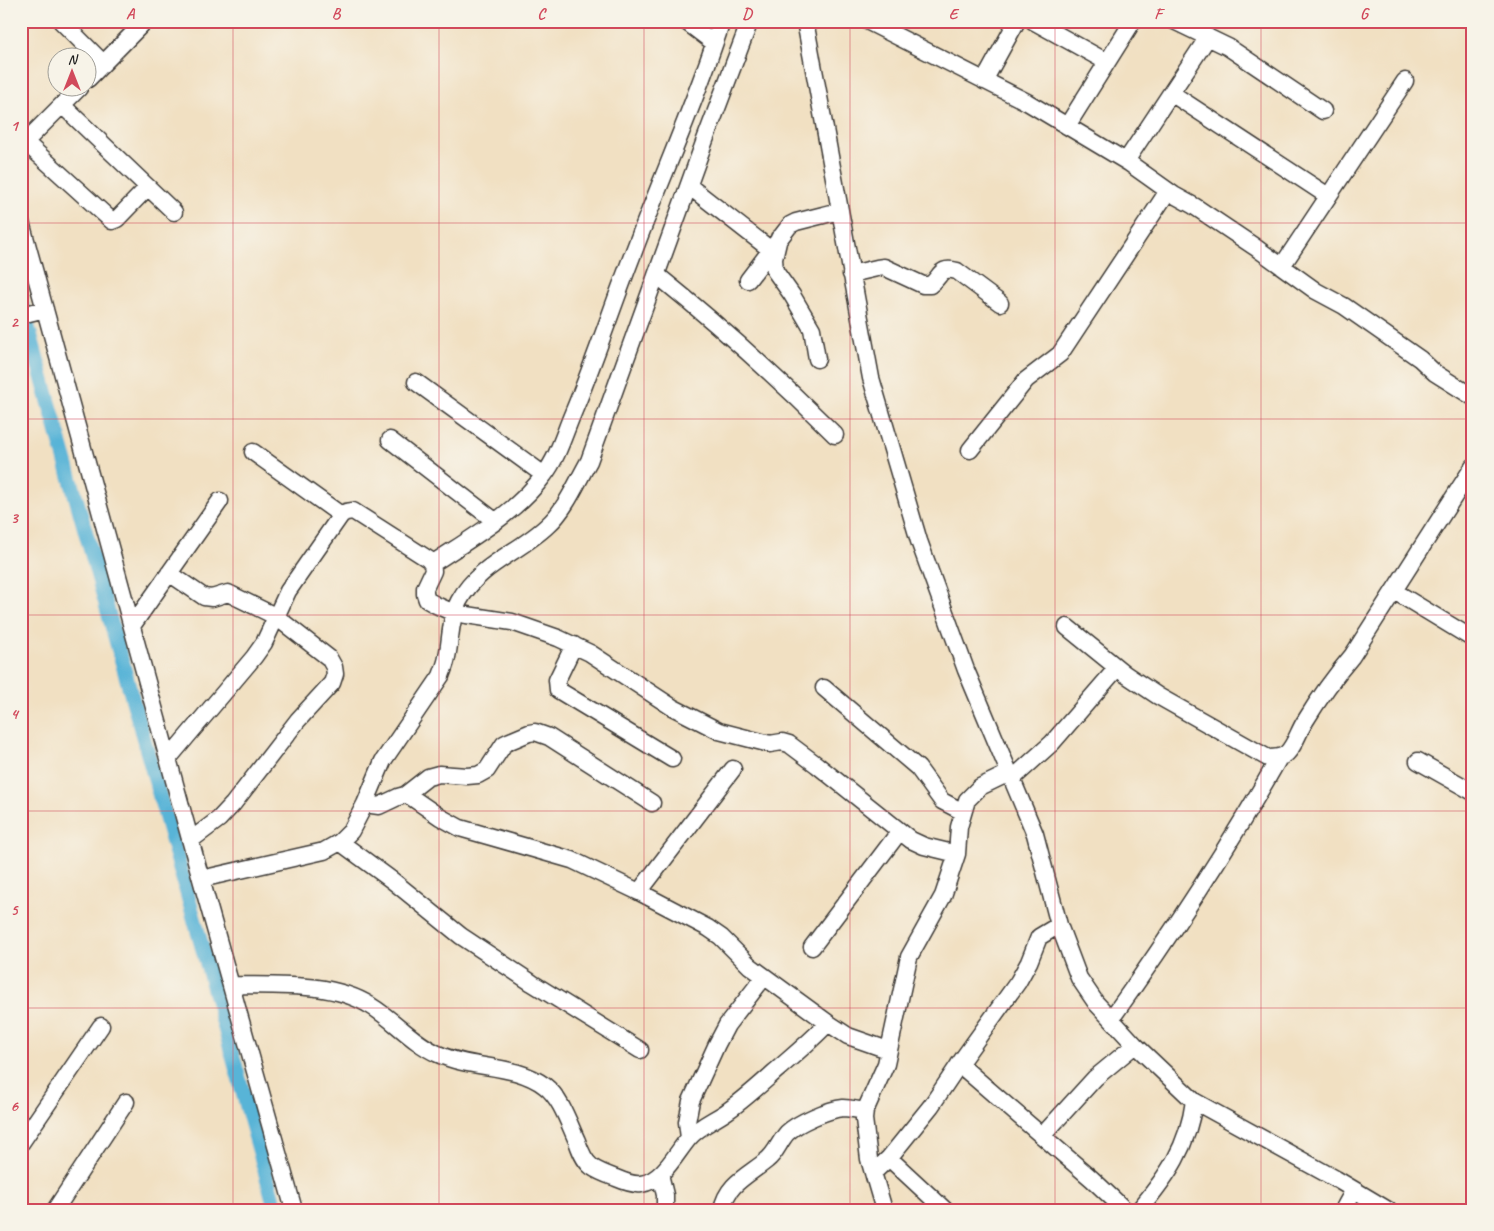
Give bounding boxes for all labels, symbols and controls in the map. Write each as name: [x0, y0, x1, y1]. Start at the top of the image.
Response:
text: A: [126, 4, 136, 24]
text: B: [332, 4, 342, 24]
text: C: [537, 4, 547, 24]
text: D: [742, 4, 753, 24]
text: E: [949, 4, 960, 24]
text: F: [1154, 4, 1165, 24]
text: G: [1360, 4, 1370, 24]
north arrow: [48, 48, 98, 98]
text: N: [68, 51, 79, 68]
text: 1: [10, 116, 19, 136]
text: 2: [10, 312, 19, 332]
text: 3: [10, 508, 19, 528]
text: 4: [10, 704, 19, 724]
text: 5: [11, 900, 20, 920]
text: 6: [10, 1096, 19, 1116]

